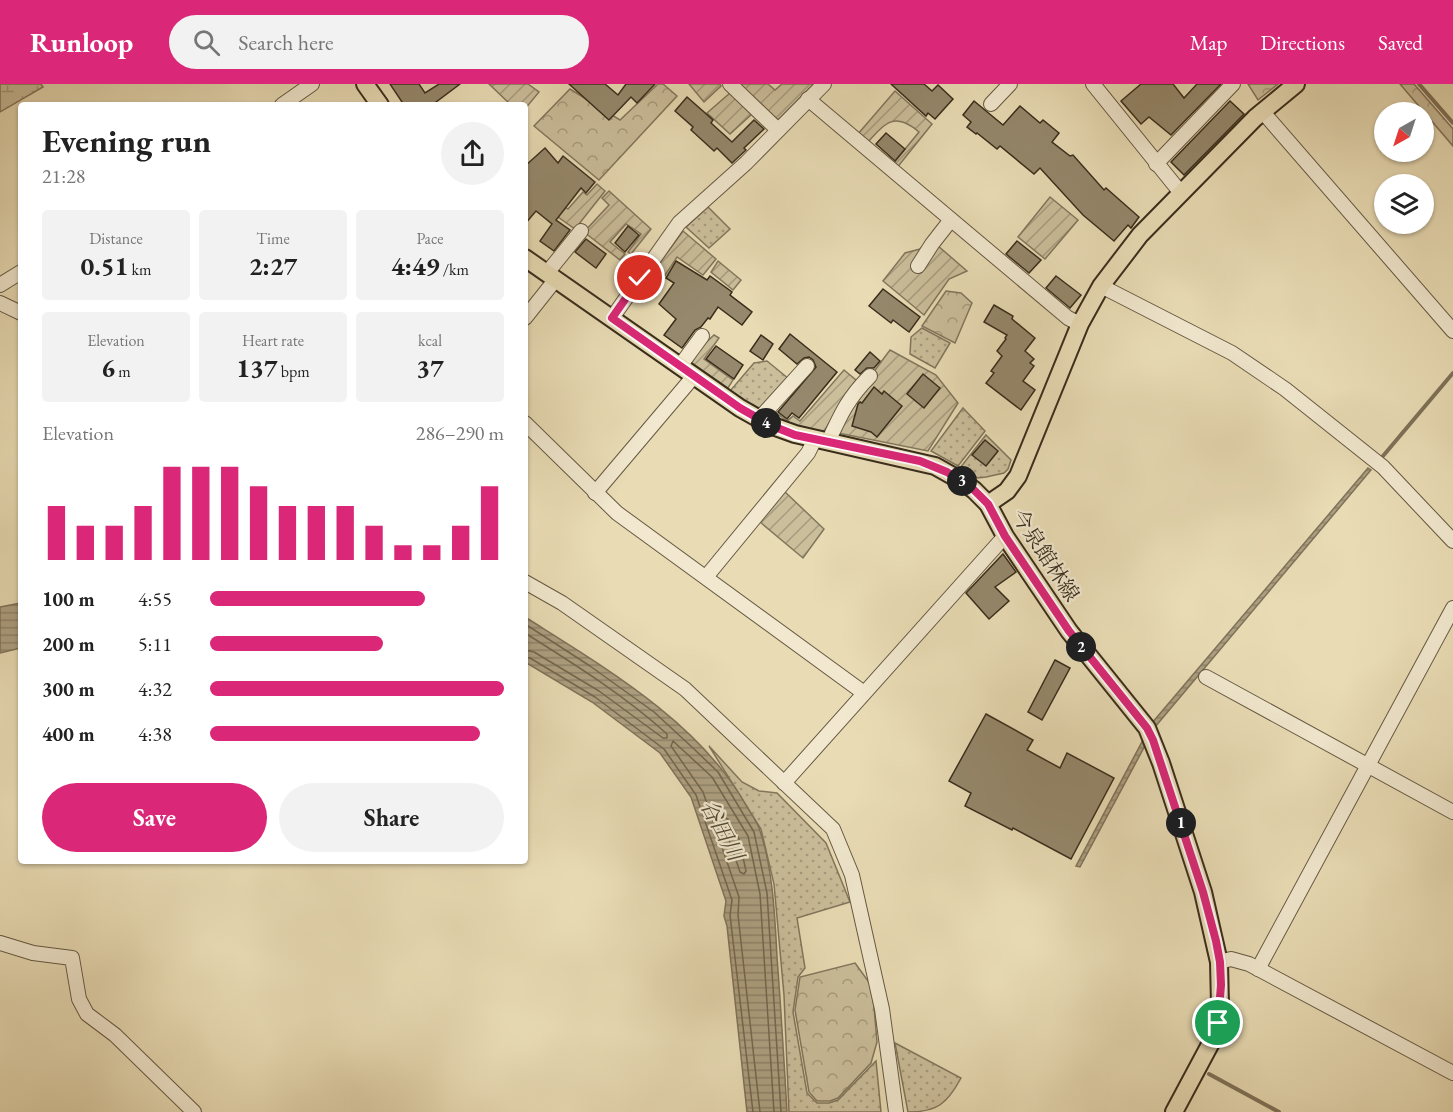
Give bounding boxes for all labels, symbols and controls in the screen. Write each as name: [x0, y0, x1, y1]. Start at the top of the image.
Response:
search box: [169, 15, 589, 69]
text: Runloop: [30, 24, 133, 60]
icon: search: [190, 26, 223, 59]
text: Search here: [238, 28, 334, 57]
text: Map: [1190, 29, 1227, 56]
text: Directions: [1260, 29, 1345, 56]
text: Saved: [1378, 29, 1423, 56]
north arrow: [1374, 102, 1434, 162]
map controls: [1374, 102, 1434, 234]
text: Evening run: [42, 119, 211, 162]
button: share: [441, 122, 504, 185]
text: 21:28: [42, 163, 85, 189]
button: layers: [1374, 174, 1434, 234]
text: Distance: [89, 228, 143, 249]
text: Time: [256, 228, 290, 249]
text: Pace: [417, 228, 443, 249]
text: 0.51: [81, 249, 128, 283]
text: 2:27: [249, 249, 297, 283]
text: 4:49: [391, 249, 440, 283]
pin: [614, 252, 665, 303]
text: km: [128, 259, 151, 280]
text: /km: [440, 259, 469, 280]
icon: check: [623, 261, 656, 294]
text: Elevation: [87, 330, 145, 351]
text: Heart rate: [242, 330, 304, 351]
text: kcal: [418, 330, 442, 351]
text: 6: [101, 351, 115, 385]
text: 137: [236, 351, 278, 385]
text: 37: [416, 351, 444, 385]
text: m: [115, 361, 131, 382]
text: bpm: [278, 361, 310, 382]
pin: 4: [751, 408, 781, 438]
text: 4: [762, 412, 770, 433]
text: Elevation: [42, 420, 114, 446]
text: 286–290 m: [416, 420, 504, 446]
pin: 3: [947, 466, 977, 496]
text: 3: [958, 470, 966, 491]
street label: 今泉館林線: [1006, 504, 1086, 606]
text: 100 m: [42, 586, 95, 612]
text: 4:55: [138, 586, 172, 612]
text: 200 m: [42, 631, 95, 657]
text: 5:11: [138, 631, 172, 657]
pin: 2: [1066, 632, 1096, 662]
text: 2: [1077, 636, 1085, 657]
text: 300 m: [42, 676, 95, 702]
text: 4:32: [138, 676, 172, 702]
text: 400 m: [42, 721, 95, 747]
text: 4:38: [138, 721, 172, 747]
button: Save: [42, 783, 267, 852]
button: Share: [279, 783, 504, 852]
water label: 谷田川: [694, 794, 751, 868]
pin: 1: [1166, 808, 1196, 838]
text: 1: [1177, 812, 1185, 833]
pin: [1192, 997, 1243, 1048]
icon: arrive: [1201, 1006, 1234, 1039]

